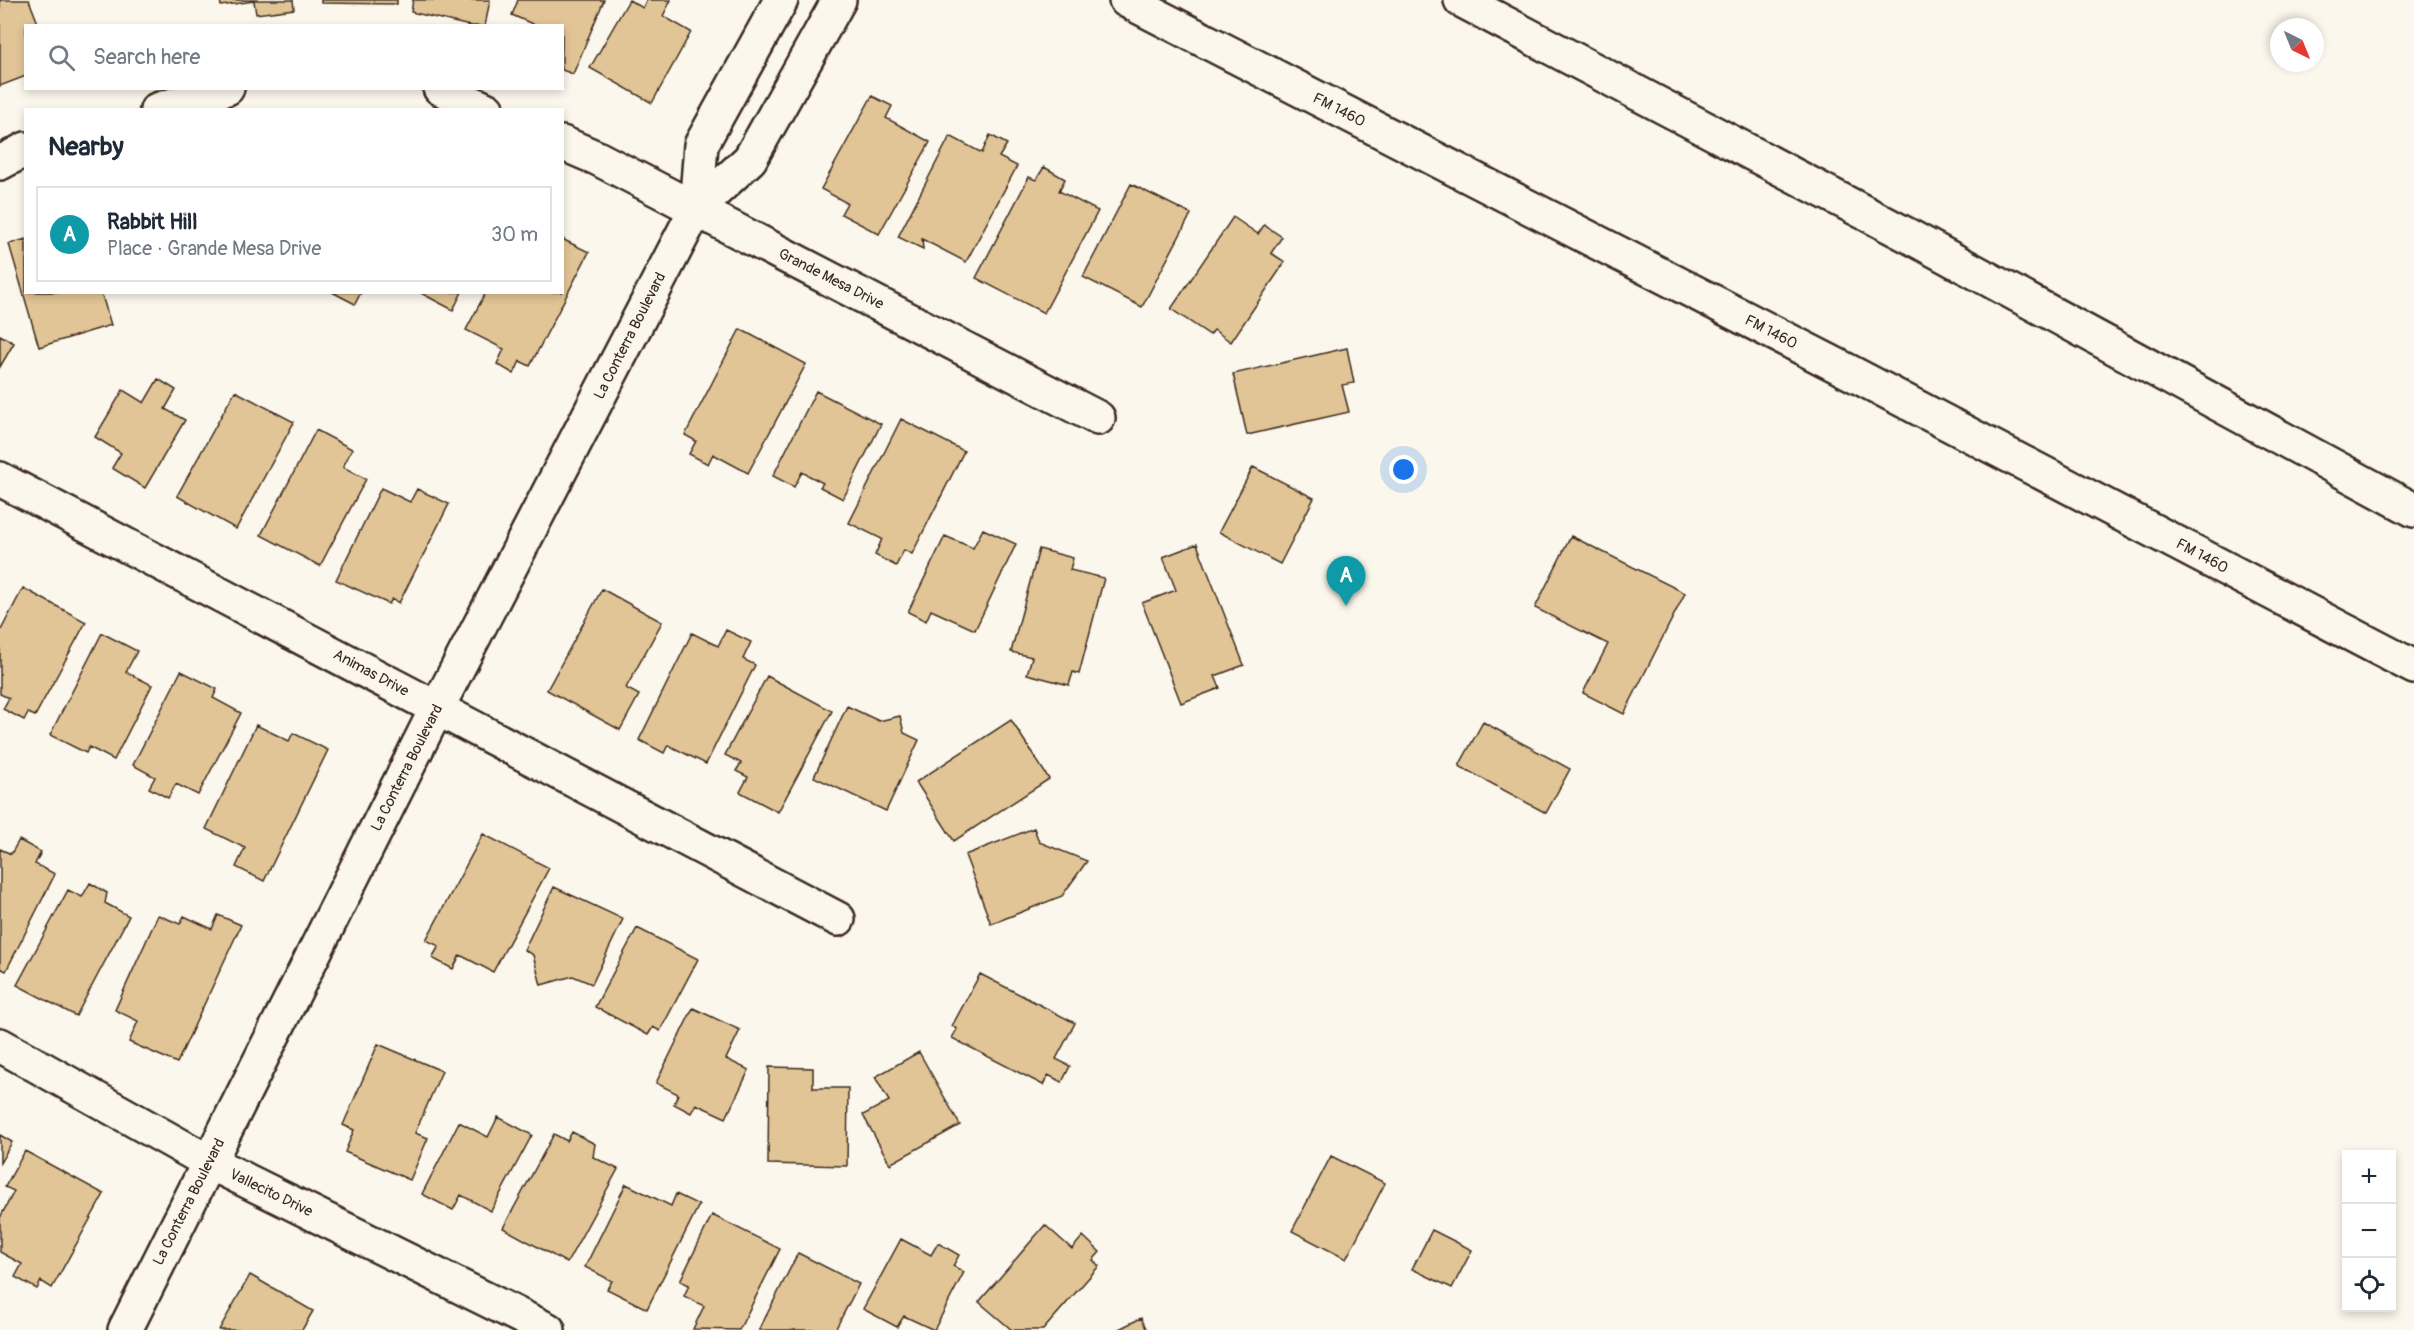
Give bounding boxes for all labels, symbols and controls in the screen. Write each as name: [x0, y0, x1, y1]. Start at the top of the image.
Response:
north arrow: [2270, 18, 2324, 72]
search box: [24, 24, 564, 90]
icon: search: [45, 41, 78, 74]
text: Search here: [93, 43, 200, 71]
street label: FM 1460: [1309, 89, 1369, 131]
text: Nearby: [48, 131, 124, 163]
text: Rabbit Hill: [107, 208, 197, 236]
text: A: [63, 222, 76, 247]
text: 30 m: [491, 222, 538, 247]
text: Place · Grande Mesa Drive: [107, 236, 321, 261]
street label: Grande Mesa Drive: [775, 244, 887, 314]
street label: La Conterra Boulevard: [590, 269, 670, 403]
street label: FM 1460: [1741, 311, 1801, 353]
your location: [1389, 455, 1418, 484]
street label: FM 1460: [2173, 534, 2231, 578]
pin: A: [1326, 556, 1366, 606]
street label: Animas Drive: [330, 645, 413, 701]
street label: La Conterra Boulevard: [367, 701, 447, 835]
street label: La Conterra Boulevard: [149, 1135, 229, 1269]
map controls: [2342, 1150, 2396, 1312]
button: +: [2342, 1150, 2396, 1204]
street label: Vallecito Drive: [226, 1165, 316, 1222]
button: −: [2342, 1204, 2396, 1258]
button: locate: [2342, 1258, 2396, 1312]

